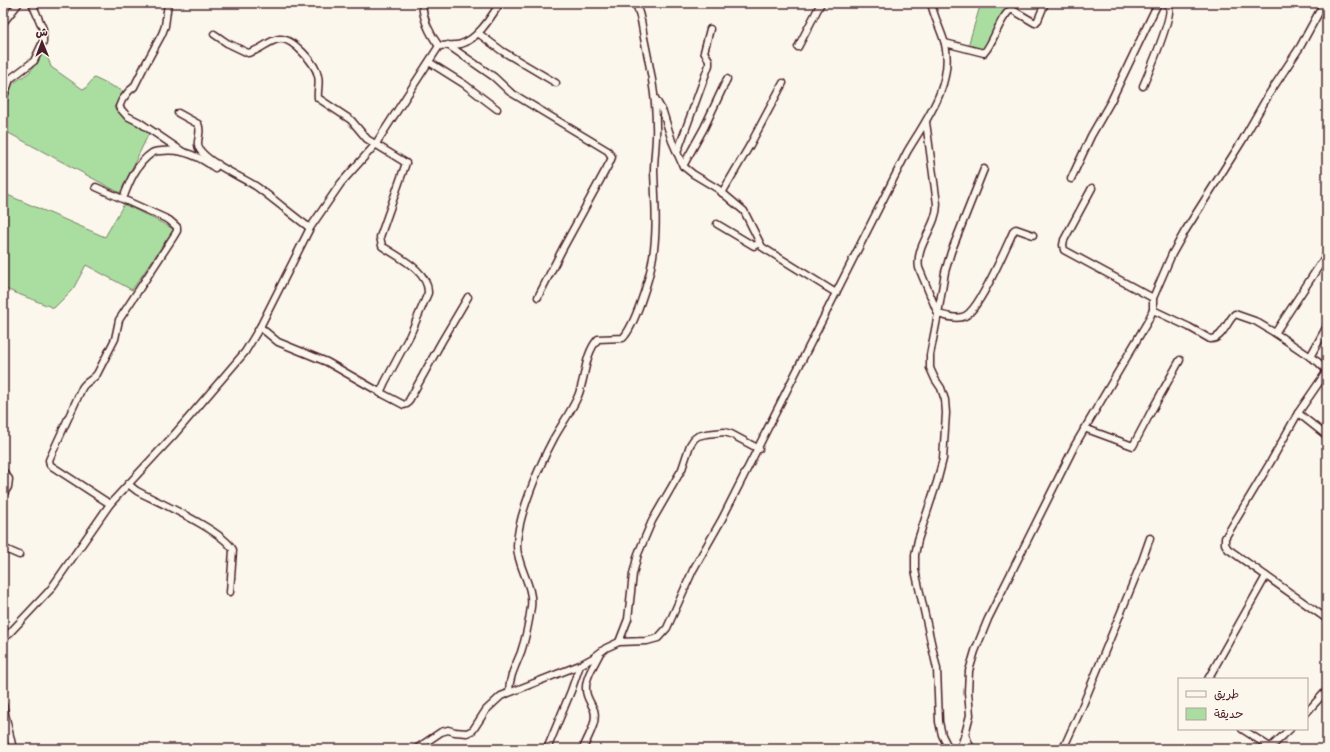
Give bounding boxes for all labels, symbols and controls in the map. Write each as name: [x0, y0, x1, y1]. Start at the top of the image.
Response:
north arrow: [22, 22, 62, 62]
text: ش: [36, 25, 48, 41]
legend: [1178, 678, 1308, 730]
text: طريق: [1214, 686, 1239, 704]
text: حديقة: [1214, 706, 1243, 724]

